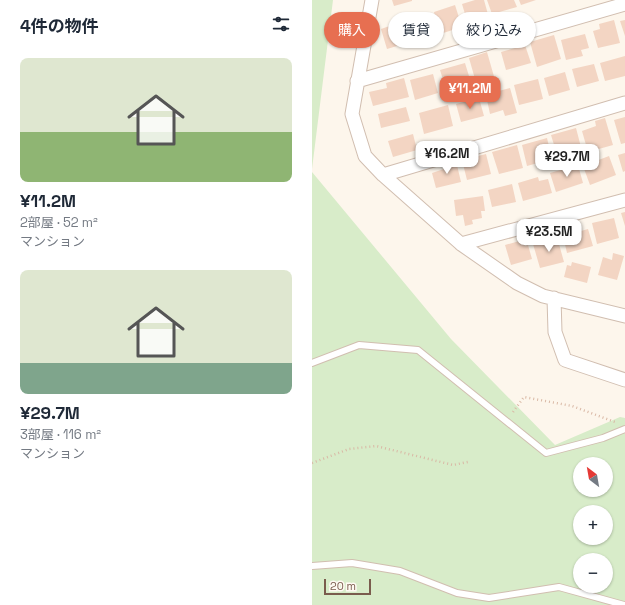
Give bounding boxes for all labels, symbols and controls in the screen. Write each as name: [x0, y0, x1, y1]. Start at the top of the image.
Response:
chip: 購入: [324, 12, 380, 48]
chip: 賃貸: [388, 12, 444, 48]
chip: 絞り込み: [452, 12, 536, 48]
icon: filters: [270, 13, 292, 35]
text: 4件の物件: [20, 15, 99, 37]
pin: ¥11.2M: [437, 76, 503, 110]
text: ¥11.2M: [449, 80, 491, 97]
icon: home: [120, 84, 192, 156]
pin: ¥16.2M: [414, 141, 480, 175]
pin: ¥29.7M: [534, 144, 600, 178]
text: ¥16.2M: [424, 145, 470, 162]
text: ¥29.7M: [544, 148, 590, 165]
text: ¥11.2M: [20, 190, 76, 212]
text: 2部屋 · 52 m²: [20, 214, 98, 231]
pin: ¥23.5M: [516, 219, 582, 253]
text: ¥23.5M: [526, 223, 572, 240]
text: マンション: [20, 233, 85, 250]
icon: home: [120, 296, 192, 368]
text: ¥29.7M: [20, 402, 80, 424]
text: 3部屋 · 116 m²: [20, 426, 101, 443]
text: マンション: [20, 445, 85, 462]
north arrow: [573, 457, 613, 497]
map controls: [573, 457, 613, 593]
button: +: [573, 505, 613, 545]
button: −: [573, 553, 613, 593]
scale bar: [324, 577, 371, 596]
text: 20 m: [330, 579, 356, 593]

